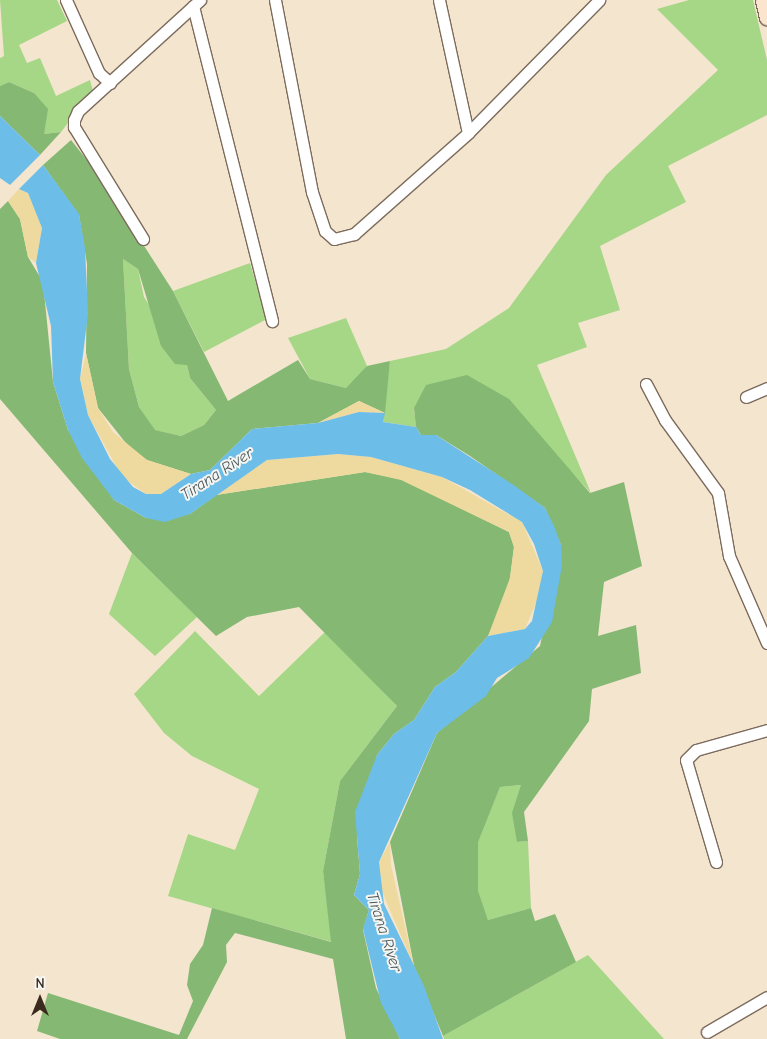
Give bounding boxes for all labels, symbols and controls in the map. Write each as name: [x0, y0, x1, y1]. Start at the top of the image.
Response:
water label: Tirana River: [177, 443, 257, 505]
water label: Tirana River: [362, 890, 406, 974]
north arrow: [15, 974, 65, 1024]
text: N: [35, 975, 45, 992]

